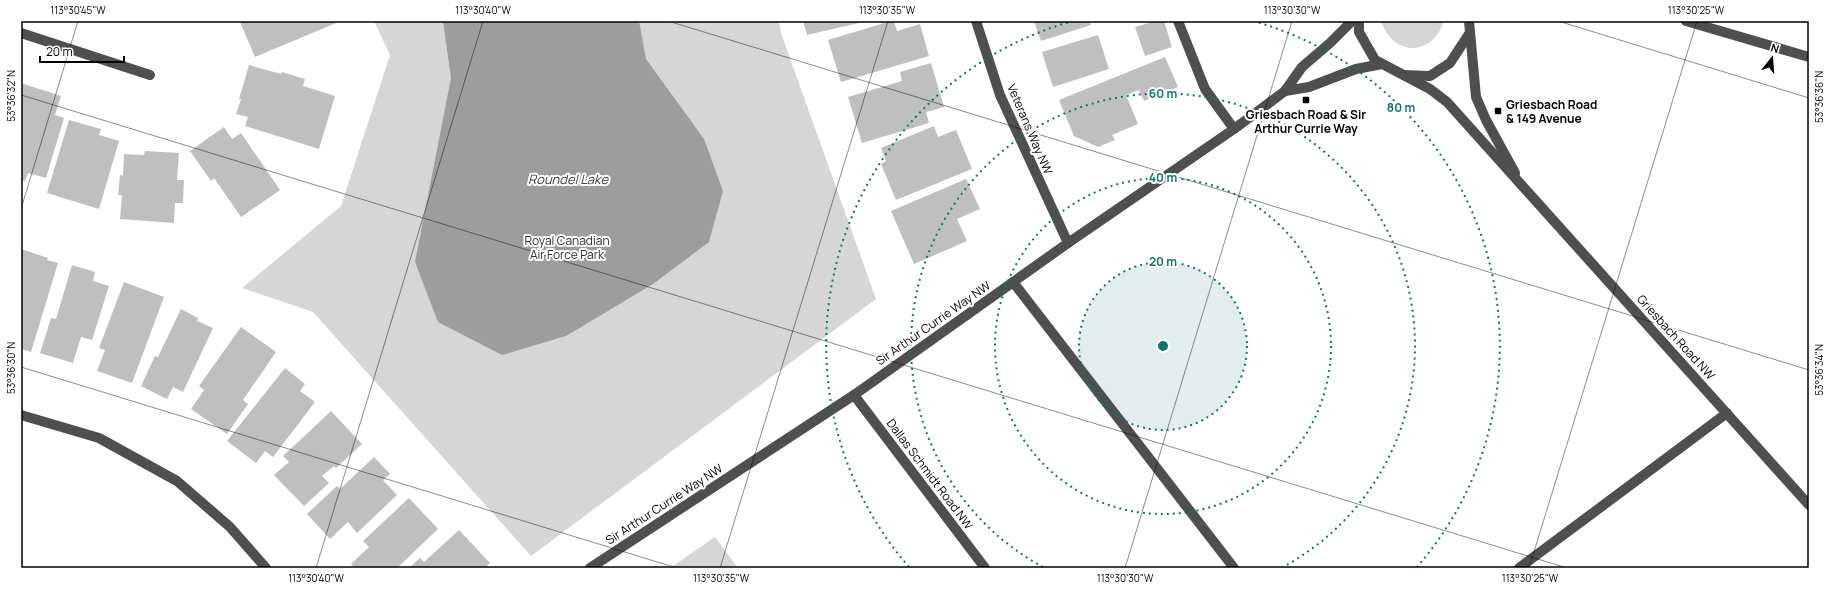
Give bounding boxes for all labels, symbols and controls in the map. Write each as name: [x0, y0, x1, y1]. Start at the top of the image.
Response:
text: 113°30'45"W: [50, 3, 106, 17]
text: 113°30'40"W: [455, 3, 511, 17]
text: 113°30'35"W: [859, 3, 916, 17]
text: 113°30'30"W: [1264, 3, 1321, 17]
text: 113°30'25"W: [1668, 3, 1725, 17]
scale bar: [40, 38, 124, 64]
north arrow: [1752, 38, 1792, 78]
text: N: [1769, 40, 1781, 56]
text: 20 m: [46, 43, 73, 60]
text: 53°36'32"N: [4, 70, 18, 122]
text: 53°36'36"N: [1812, 71, 1826, 123]
street label: Veterans Way NW: [1003, 81, 1057, 178]
text: 60 m: [1149, 85, 1177, 102]
marker: Griesbach Road & Sir Arthur Currie Way: [1301, 95, 1311, 105]
place label: Griesbach Road & 149 Avenue: [1506, 96, 1597, 127]
text: 80 m: [1387, 99, 1415, 116]
place label: Griesbach Road & Sir Arthur Currie Way: [1246, 106, 1366, 137]
marker: Griesbach Road & 149 Avenue: [1493, 106, 1503, 116]
text: 40 m: [1149, 169, 1177, 186]
water label: Roundel Lake: [528, 170, 609, 188]
park label: Royal Canadian Air Force Park: [524, 232, 610, 263]
text: 20 m: [1149, 253, 1177, 270]
street label: Sir Arthur Currie Way NW: [872, 276, 994, 369]
street label: Griesbach Road NW: [1633, 291, 1719, 384]
centre of rings: [1156, 339, 1170, 353]
text: 53°36'30"N: [4, 342, 18, 394]
text: 53°36'34"N: [1812, 344, 1826, 396]
street label: Dallas Schmidt Road NW: [883, 415, 978, 533]
street label: Sir Arthur Currie Way NW: [602, 459, 726, 548]
text: 113°30'40"W: [288, 571, 344, 585]
text: 113°30'35"W: [693, 571, 750, 585]
text: 113°30'30"W: [1097, 571, 1154, 585]
text: 113°30'25"W: [1502, 571, 1559, 585]

